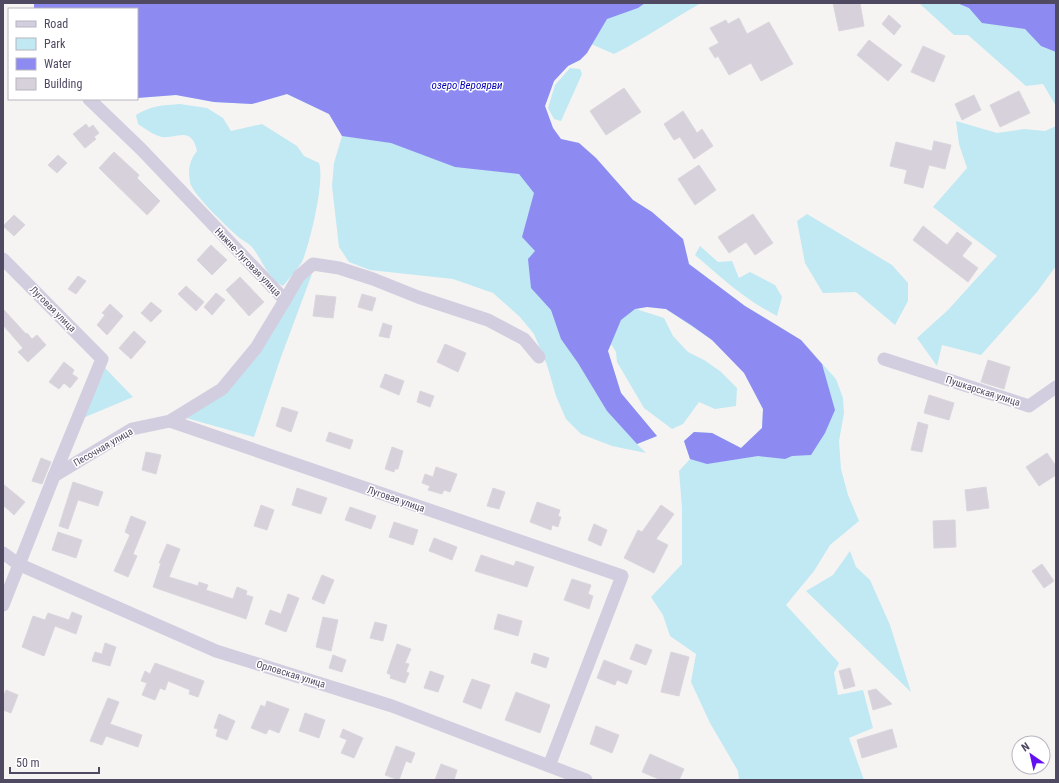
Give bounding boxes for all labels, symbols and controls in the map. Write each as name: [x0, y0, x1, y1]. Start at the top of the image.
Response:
legend: [8, 8, 138, 100]
text: Road: [44, 17, 68, 31]
text: Park: [44, 37, 66, 51]
text: Water: [44, 57, 72, 71]
text: Building: [44, 77, 82, 91]
water label: озеро Вероярви: [432, 79, 503, 92]
street label: Нижне-Луговая улица: [213, 226, 283, 298]
street label: Луговая улица: [28, 284, 78, 334]
street label: Пушкарская улица: [944, 374, 1022, 408]
street label: Песочная улица: [71, 426, 135, 468]
street label: Луговая улица: [366, 484, 426, 514]
street label: Орловская улица: [255, 658, 327, 690]
north arrow: [1011, 735, 1051, 775]
text: N: [1019, 740, 1032, 754]
scale bar: [10, 749, 99, 775]
text: 50 m: [16, 756, 40, 770]

